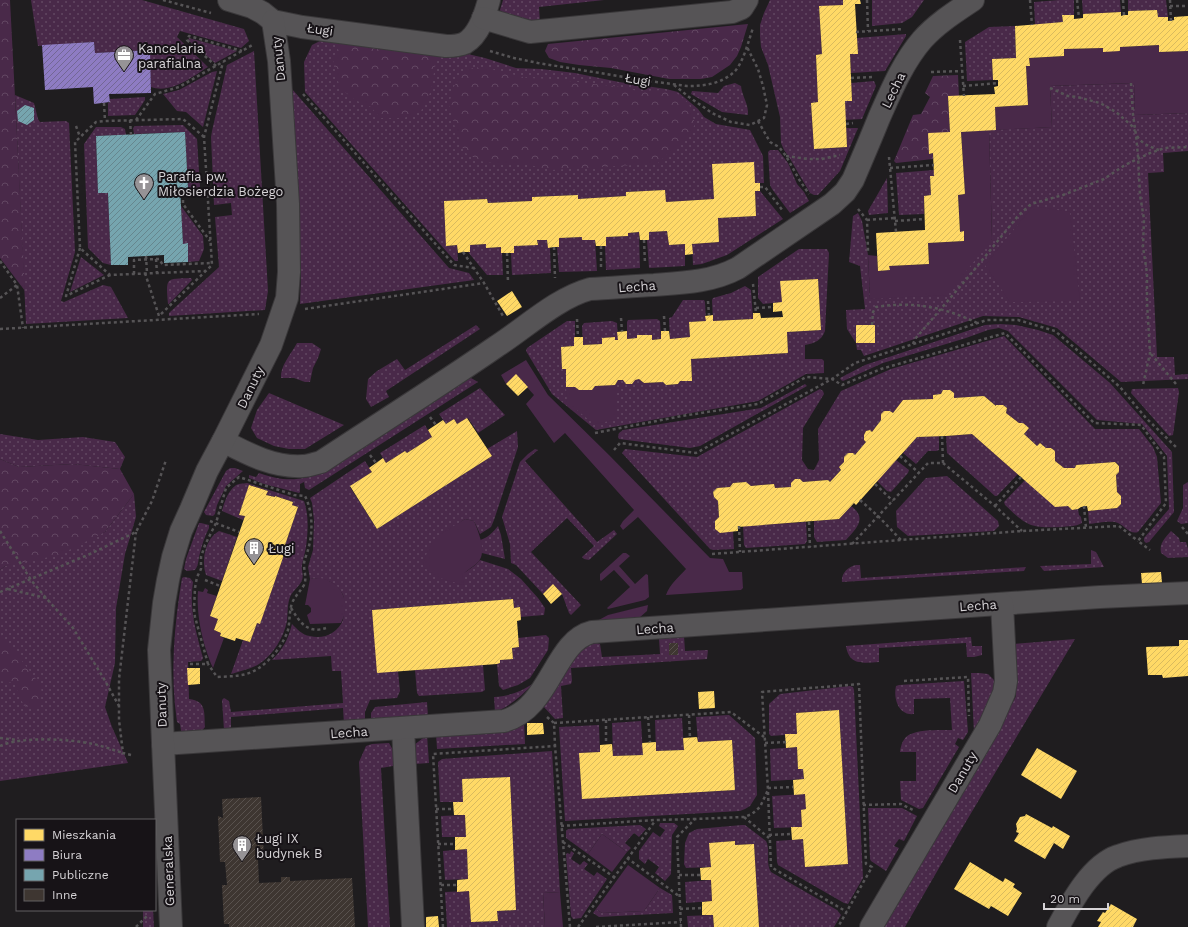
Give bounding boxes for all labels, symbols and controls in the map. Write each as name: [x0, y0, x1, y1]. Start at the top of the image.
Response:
street label: Ługi: [306, 20, 334, 39]
street label: Danuty: [269, 36, 288, 82]
place label: Kancelaria parafialna: [138, 41, 205, 71]
office icon: Kancelaria parafialna: [113, 44, 135, 72]
street label: Lecha: [878, 69, 909, 110]
street label: Ługi: [624, 70, 652, 89]
place label: Parafia pw. Miłosierdzia Bożego: [158, 169, 284, 199]
church icon: Parafia pw. Miłosierdzia Bożego: [133, 172, 155, 200]
street label: Lecha: [618, 278, 657, 295]
street label: Danuty: [234, 363, 267, 411]
building icon: Ługi: [243, 537, 265, 565]
place label: Ługi: [268, 541, 294, 556]
street label: Lecha: [959, 597, 998, 614]
street label: Lecha: [636, 620, 675, 637]
street label: Danuty: [153, 682, 170, 728]
street label: Lecha: [330, 724, 369, 741]
street label: Danuty: [945, 749, 980, 795]
legend: [16, 819, 156, 911]
text: Mieszkania: [52, 828, 116, 842]
place label: Ługi IX budynek B: [256, 831, 323, 861]
building icon: Ługi IX budynek B: [231, 834, 253, 862]
street label: Generalska: [160, 835, 177, 906]
text: Biura: [52, 848, 82, 862]
text: Publiczne: [52, 868, 109, 882]
scale bar: [1044, 885, 1108, 911]
text: Inne: [52, 888, 77, 902]
text: 20 m: [1050, 892, 1080, 906]

